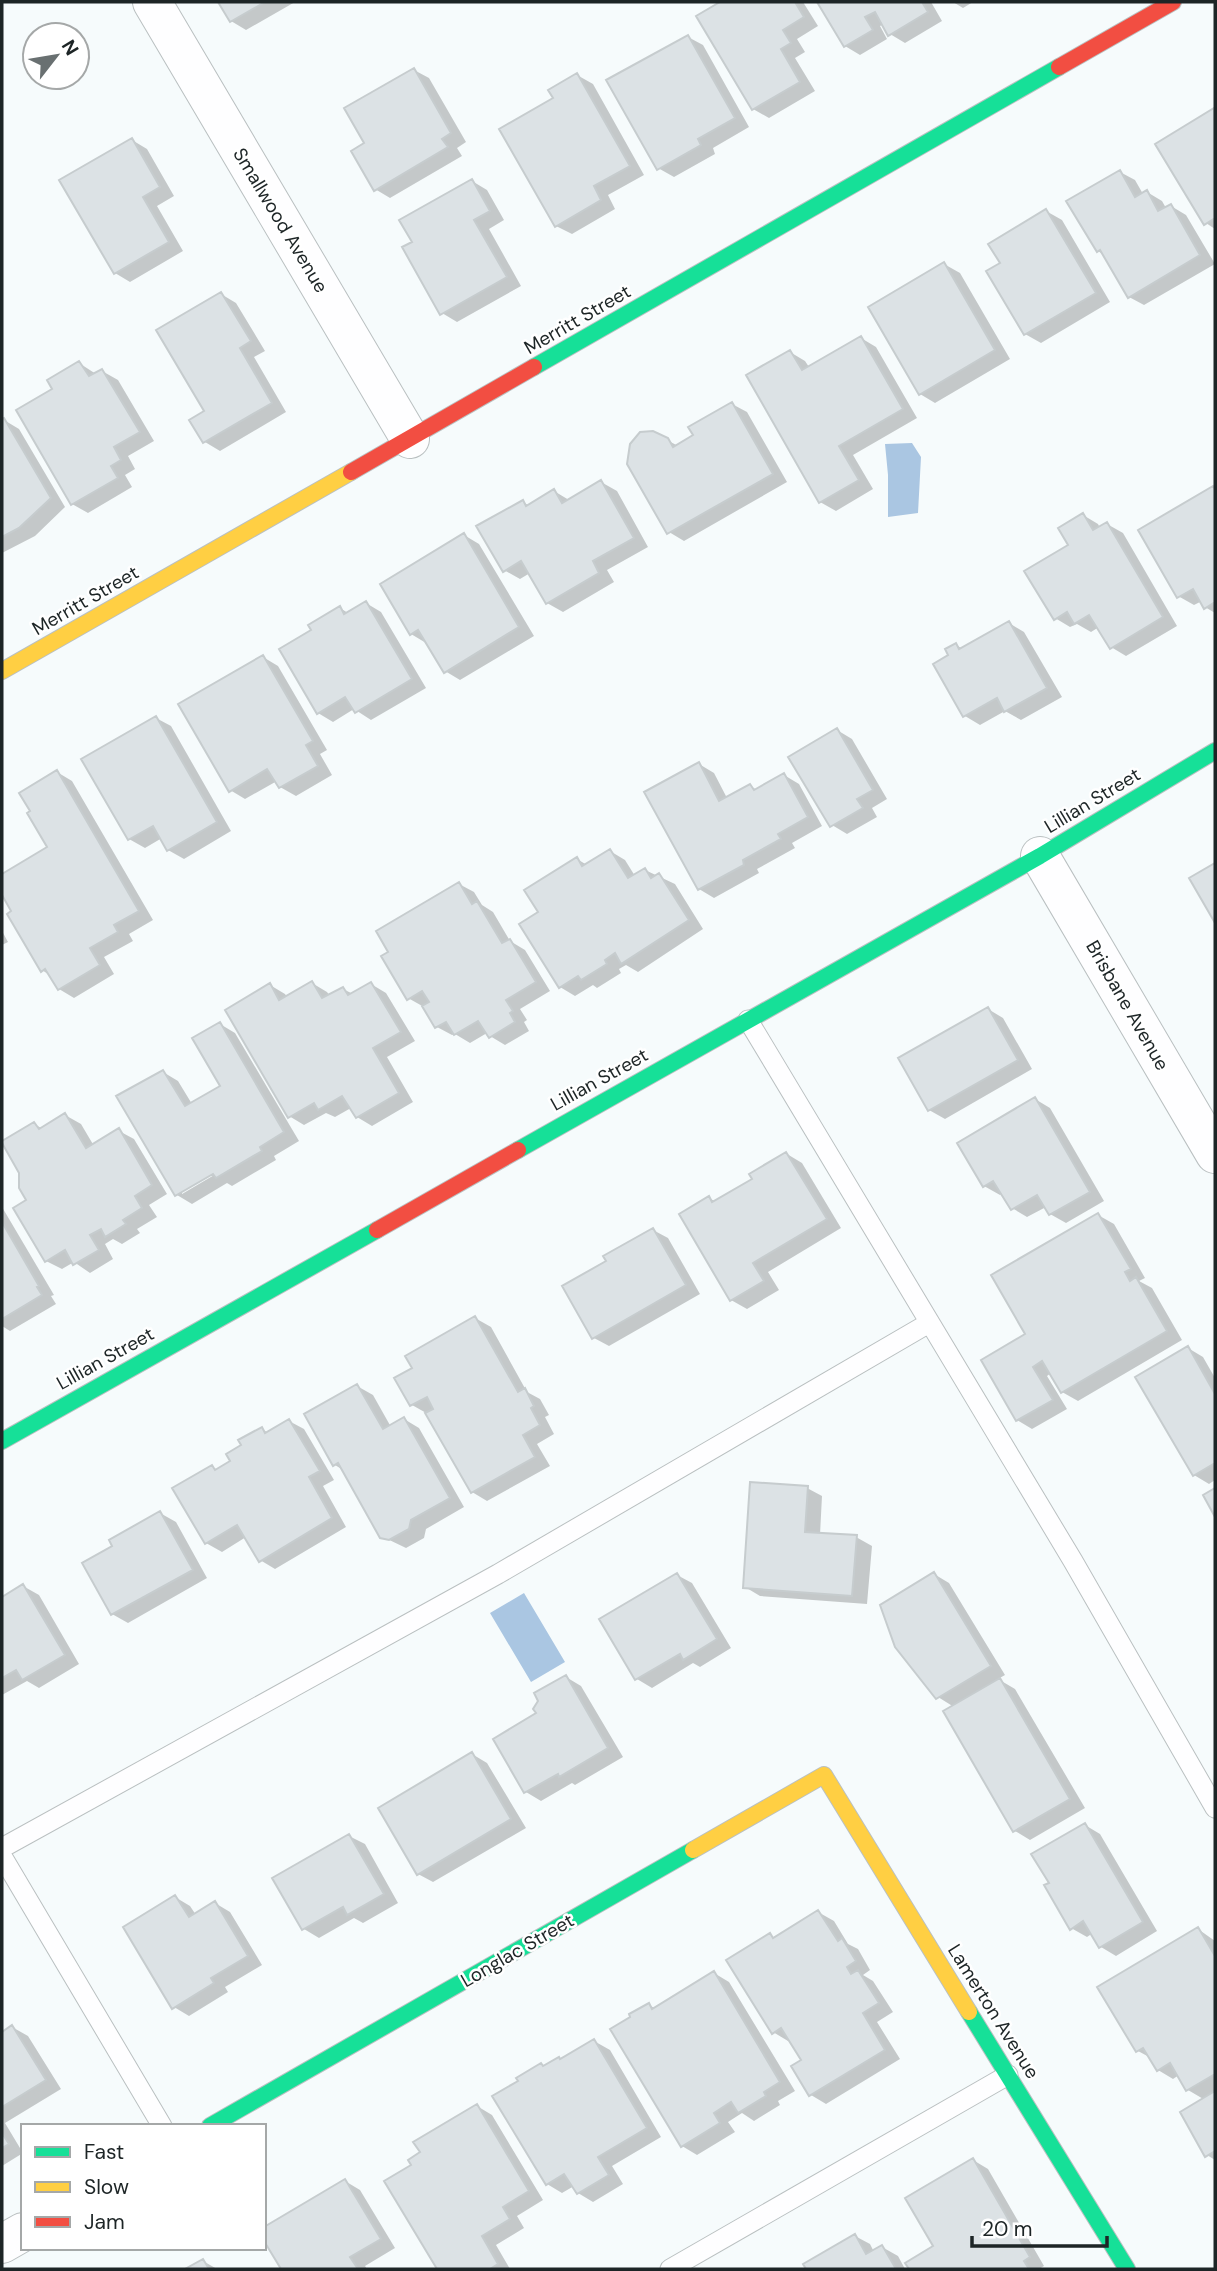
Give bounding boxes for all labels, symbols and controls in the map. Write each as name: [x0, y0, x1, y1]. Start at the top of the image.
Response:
north arrow: [21, 21, 91, 91]
text: N: [56, 35, 84, 60]
street label: Smallwood Avenue: [227, 143, 334, 297]
street label: Merritt Street: [519, 279, 635, 360]
street label: Merritt Street: [27, 560, 143, 641]
street label: Lillian Street: [1040, 762, 1145, 839]
street label: Brisbane Avenue: [1080, 936, 1175, 1075]
street label: Lillian Street: [546, 1042, 652, 1116]
street label: Lillian Street: [52, 1321, 158, 1395]
street label: Longlac Street: [456, 1908, 578, 1993]
street label: Lamerton Avenue: [942, 1939, 1045, 2083]
legend: [21, 2124, 266, 2250]
text: Fast: [84, 2138, 124, 2166]
text: Slow: [84, 2173, 129, 2201]
scale bar: [972, 2204, 1107, 2248]
text: Jam: [84, 2208, 125, 2236]
text: 20 m: [982, 2215, 1033, 2243]

